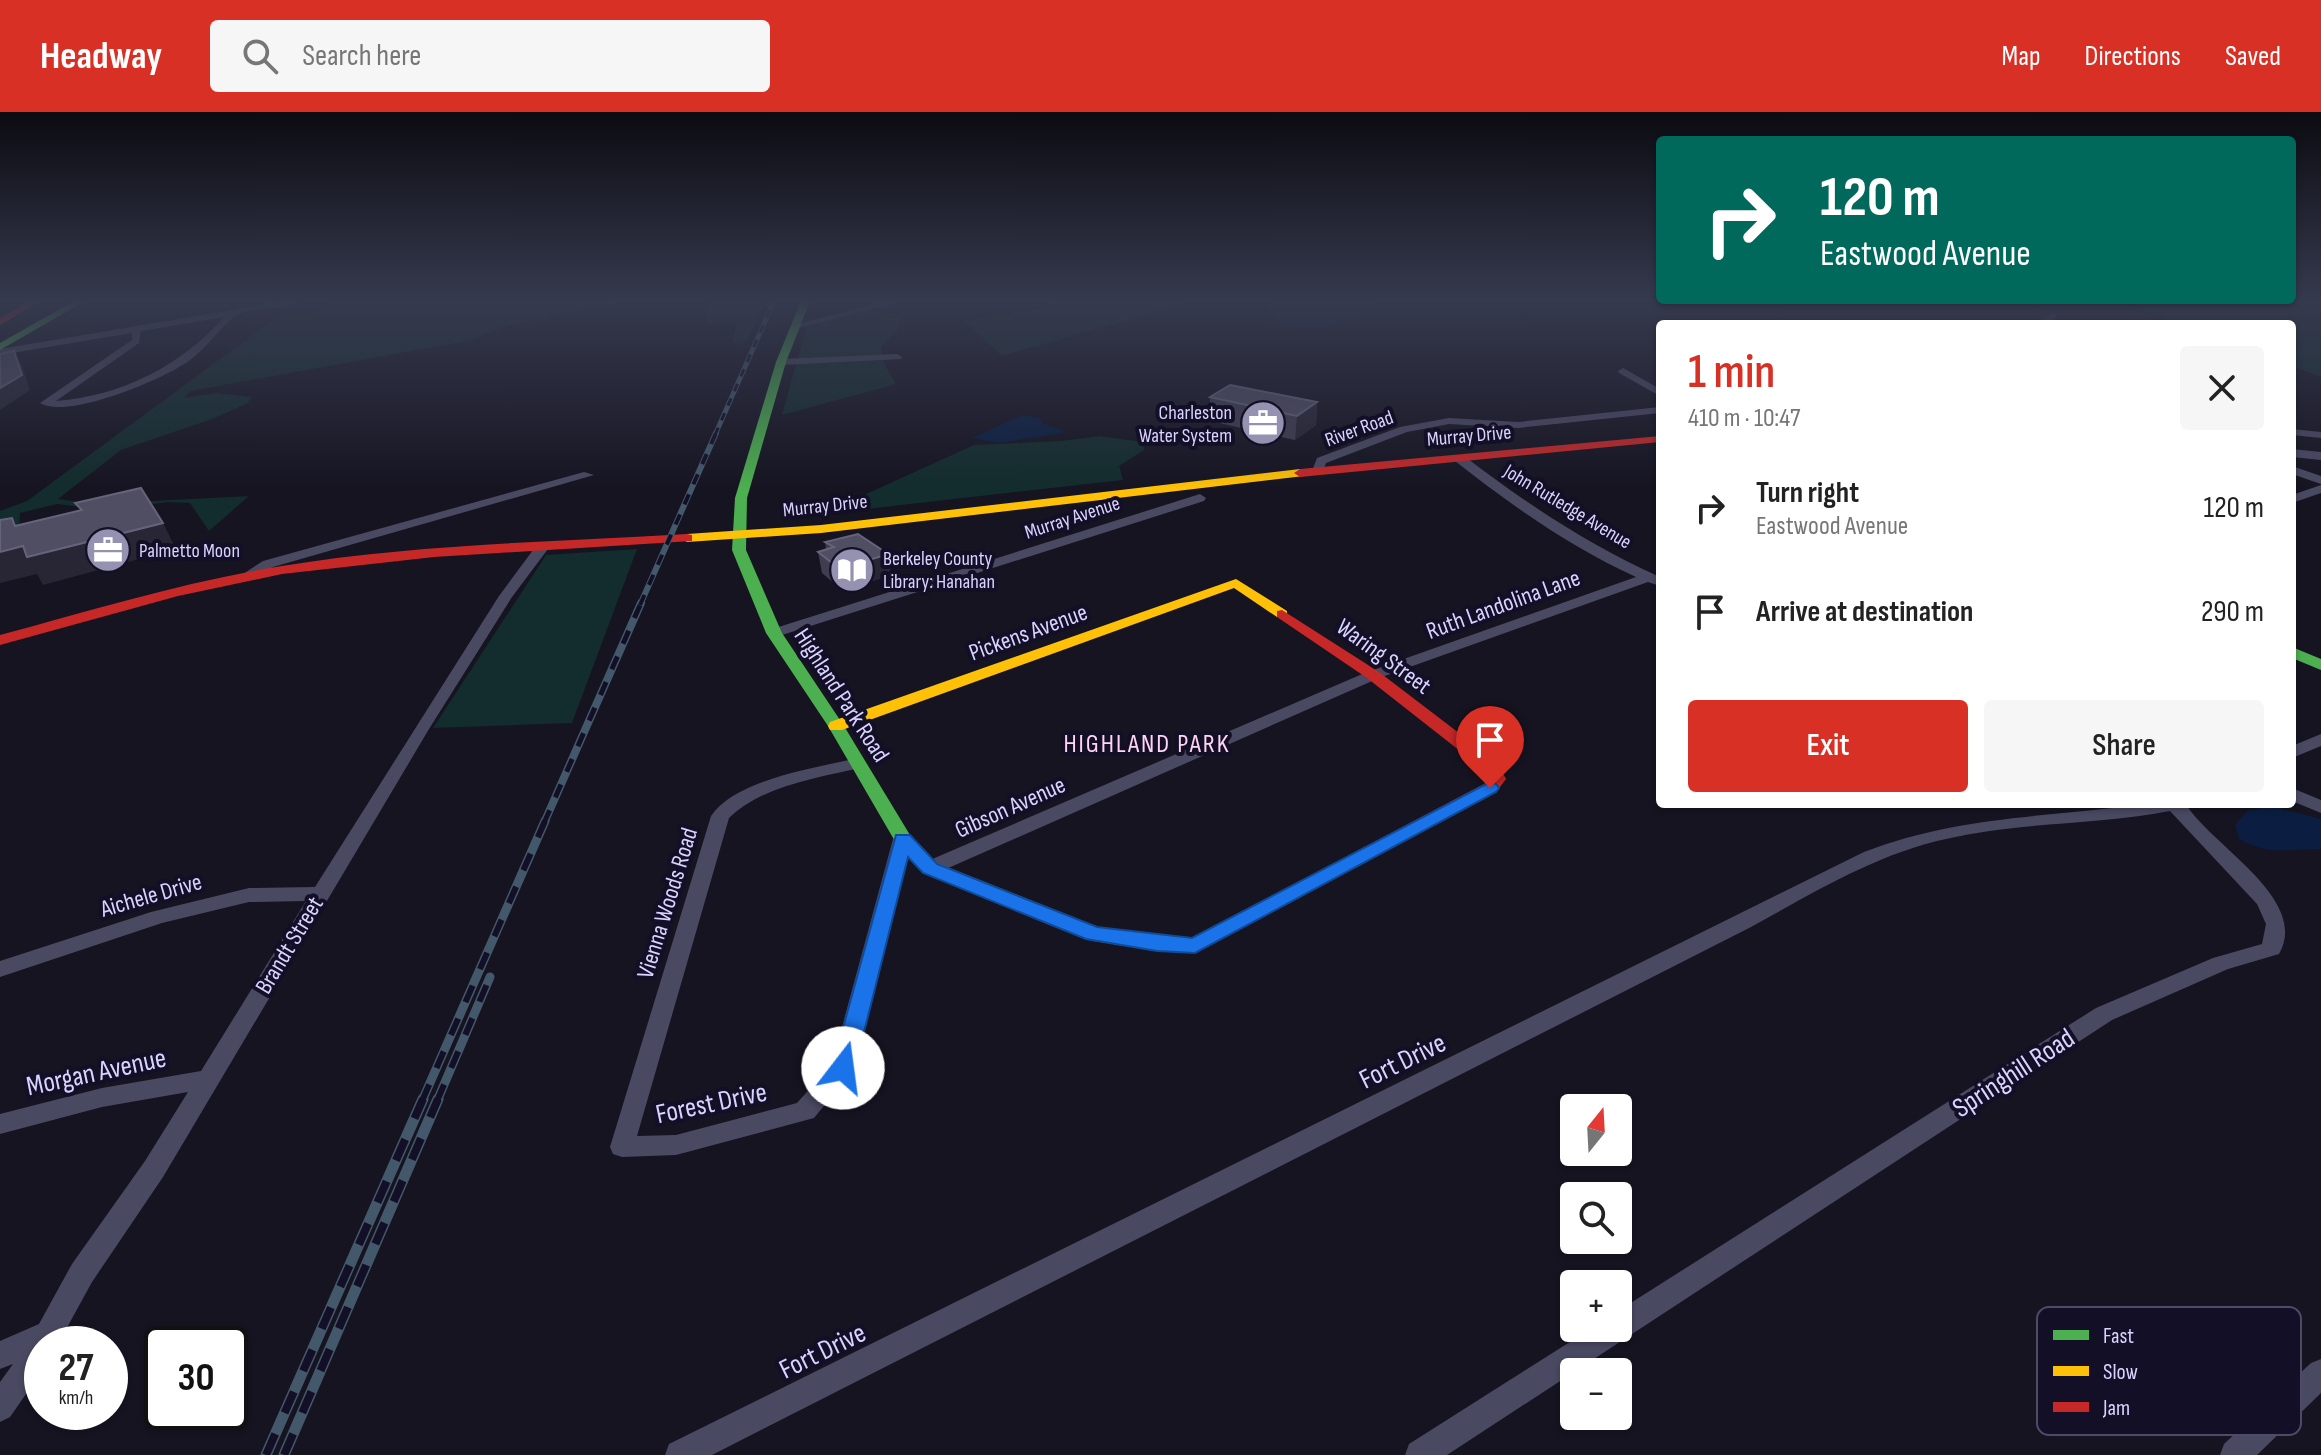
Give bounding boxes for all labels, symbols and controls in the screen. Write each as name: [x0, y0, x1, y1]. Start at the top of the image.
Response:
search box: [210, 20, 770, 92]
text: Headway: [40, 34, 162, 79]
icon: search: [238, 34, 282, 78]
text: Search here: [302, 38, 421, 74]
text: Map: [2002, 40, 2041, 73]
text: Directions: [2085, 40, 2181, 73]
text: Saved: [2225, 40, 2281, 73]
text: 120 m: [1820, 165, 1940, 232]
icon: right: [1688, 168, 1792, 272]
text: Eastwood Avenue: [1820, 233, 2031, 276]
text: 1 min: [1688, 344, 1775, 401]
button: close: [2180, 346, 2264, 430]
office icon: Charleston Water System: [1239, 399, 1287, 447]
place label: Charleston Water System: [1139, 401, 1232, 448]
text: 410 m · 10:47: [1688, 403, 1800, 434]
street label: River Road: [1322, 406, 1397, 452]
street label: Murray Drive: [1426, 420, 1512, 452]
street label: John Rutledge Avenue: [1499, 459, 1636, 554]
text: Turn right: [1756, 475, 1859, 511]
icon: right: [1688, 486, 1732, 530]
street label: Murray Drive: [782, 490, 869, 522]
text: 120 m: [2203, 490, 2264, 526]
street label: Murray Avenue: [1022, 491, 1123, 545]
text: Eastwood Avenue: [1756, 511, 1908, 542]
office icon: Palmetto Moon: [84, 526, 132, 574]
place label: Palmetto Moon: [139, 539, 240, 563]
library icon: Berkeley County Library: Hanahan: [828, 546, 876, 594]
place label: Berkeley County Library: Hanahan: [883, 547, 995, 594]
street label: Ruth Landolina Lane: [1422, 563, 1584, 646]
icon: arrive: [1688, 590, 1732, 634]
text: Arrive at destination: [1756, 594, 1973, 630]
text: 290 m: [2201, 594, 2264, 630]
street label: Pickens Avenue: [965, 598, 1091, 667]
street label: Waring Street: [1331, 612, 1437, 700]
street label: Highland Park Road: [788, 623, 895, 767]
button: Exit: [1688, 700, 1968, 792]
button: Share: [1984, 700, 2264, 792]
pin: [1456, 706, 1524, 788]
icon: arrive: [1468, 718, 1512, 762]
district label: HIGHLAND PARK: [1063, 729, 1231, 760]
street label: Gibson Avenue: [950, 770, 1070, 845]
street label: Vienna Woods Road: [631, 824, 704, 982]
street label: Aichele Drive: [96, 867, 205, 924]
street label: Brandt Street: [249, 891, 330, 999]
street label: Springhill Road: [1947, 1022, 2081, 1125]
position arrow: [801, 1026, 885, 1110]
street label: Fort Drive: [1354, 1026, 1451, 1096]
street label: Morgan Avenue: [23, 1042, 169, 1103]
street label: Forest Drive: [653, 1076, 770, 1131]
north arrow: [1560, 1094, 1632, 1166]
map controls: [1560, 1094, 1632, 1430]
button: search: [1560, 1182, 1632, 1254]
button: +: [1560, 1270, 1632, 1342]
legend: [2037, 1307, 2301, 1435]
street label: Fort Drive: [774, 1316, 871, 1386]
text: Fast: [2103, 1323, 2134, 1350]
speed limit sign: 30: [144, 1326, 248, 1430]
text: 27: [59, 1344, 93, 1392]
button: −: [1560, 1358, 1632, 1430]
text: Slow: [2103, 1359, 2138, 1386]
text: km/h: [59, 1386, 93, 1410]
text: Jam: [2102, 1395, 2130, 1422]

